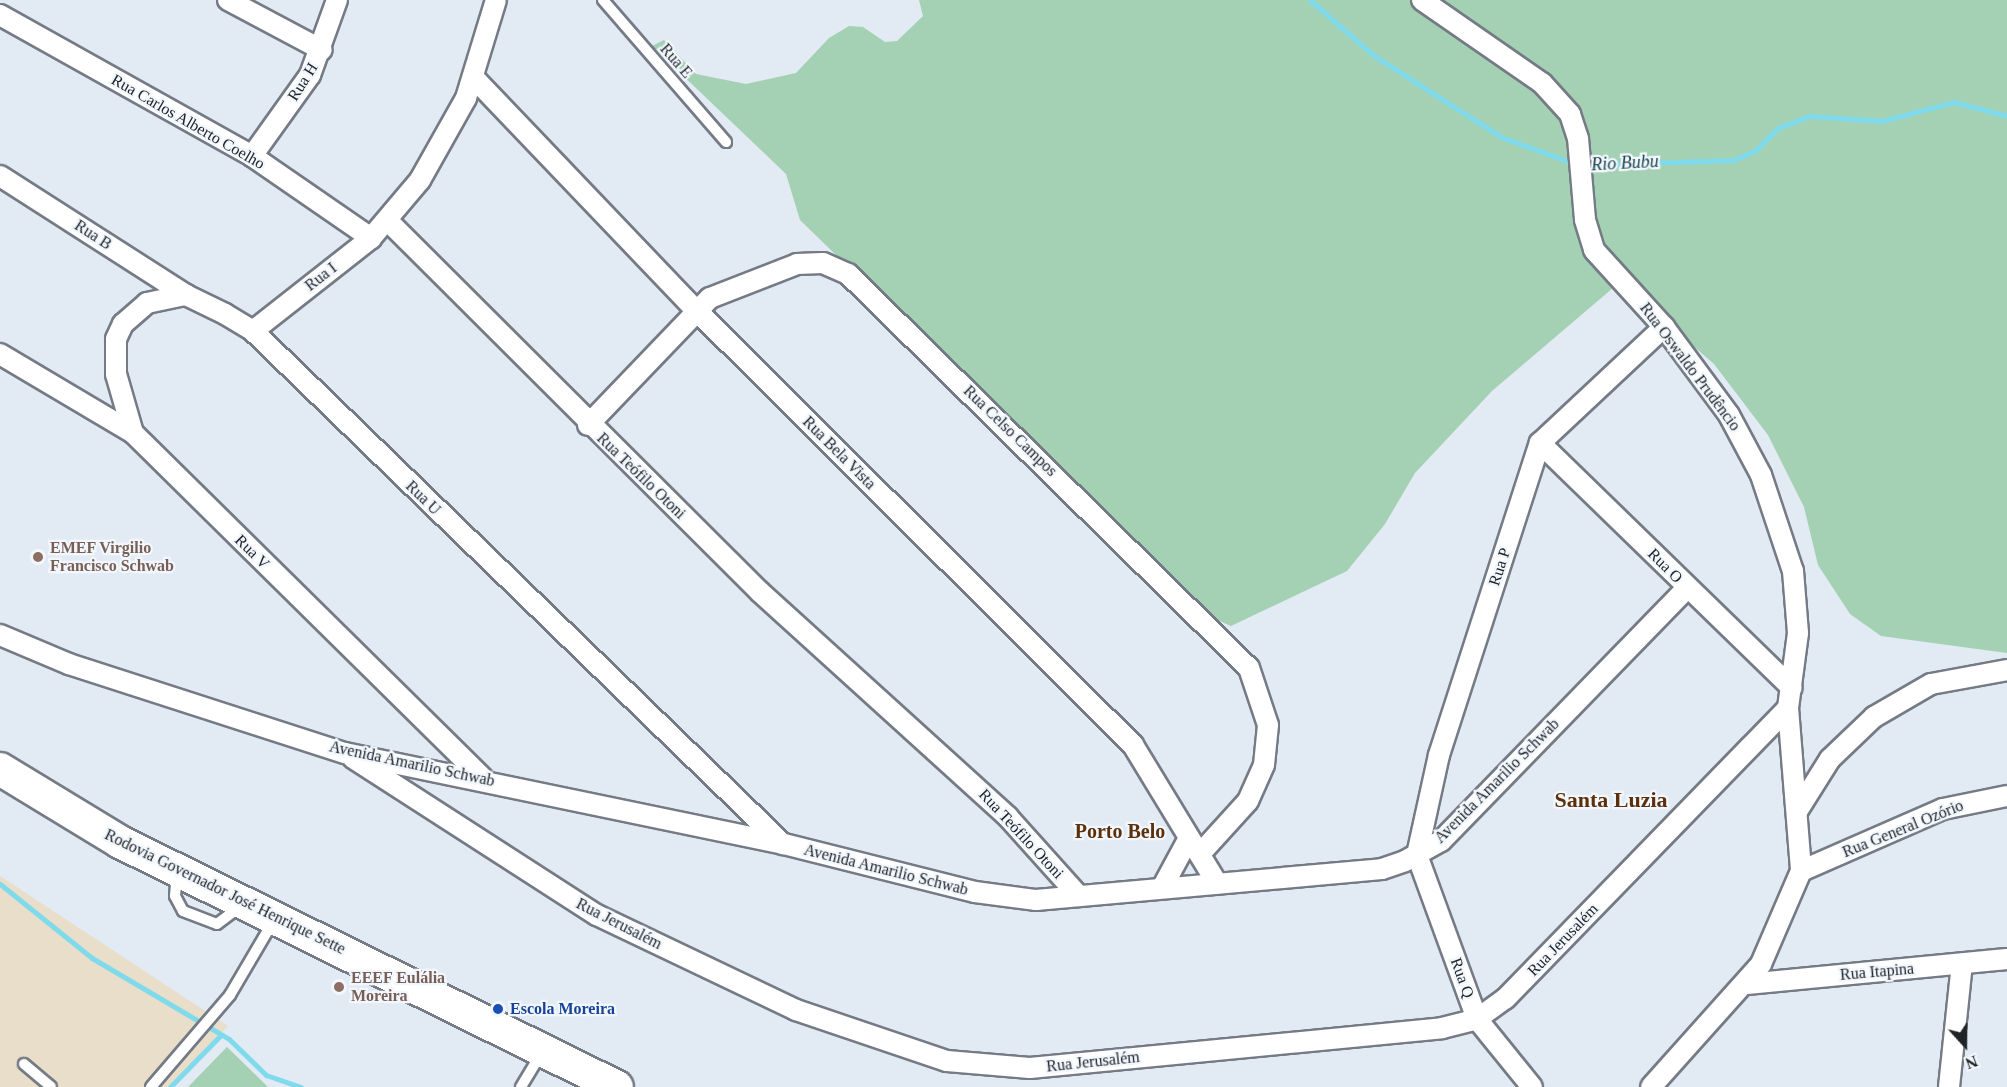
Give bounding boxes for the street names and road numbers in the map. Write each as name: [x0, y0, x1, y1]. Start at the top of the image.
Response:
street label: Rua E: [656, 40, 696, 82]
street label: Rua H: [284, 59, 322, 105]
street label: Rua Carlos Alberto Coelho: [108, 70, 268, 174]
street label: Rua B: [71, 216, 115, 254]
street label: Rua I: [301, 259, 341, 295]
street label: Rua Oswaldo Prudêncio: [1636, 299, 1744, 435]
street label: Rua Celso Campos: [959, 381, 1061, 481]
street label: Rua Bela Vista: [798, 412, 880, 494]
street label: Rua Teófilo Otoni: [593, 429, 689, 523]
street label: Rua U: [401, 477, 445, 519]
street label: Rua V: [231, 531, 273, 573]
street label: Rua O: [1644, 545, 1686, 587]
street label: Rua P: [1485, 546, 1515, 588]
street label: Avenida Amarilio Schwab: [1430, 714, 1564, 848]
street label: Avenida Amarilio Schwab: [327, 737, 497, 791]
street label: Rua Teófilo Otoni: [974, 785, 1068, 883]
street label: Rua General Ozório: [1840, 796, 1966, 862]
street label: Rodovia Governador José Henrique Sette: [101, 825, 349, 959]
street label: Avenida Amarilio Schwab: [801, 840, 971, 900]
street label: Rua Jerusalém: [573, 894, 665, 954]
street label: Rua Jerusalém: [1524, 900, 1602, 980]
street label: Rua Q: [1446, 955, 1478, 1001]
street label: Rua Itapina: [1839, 959, 1915, 985]
street label: Rua Jerusalém: [1045, 1048, 1141, 1076]

